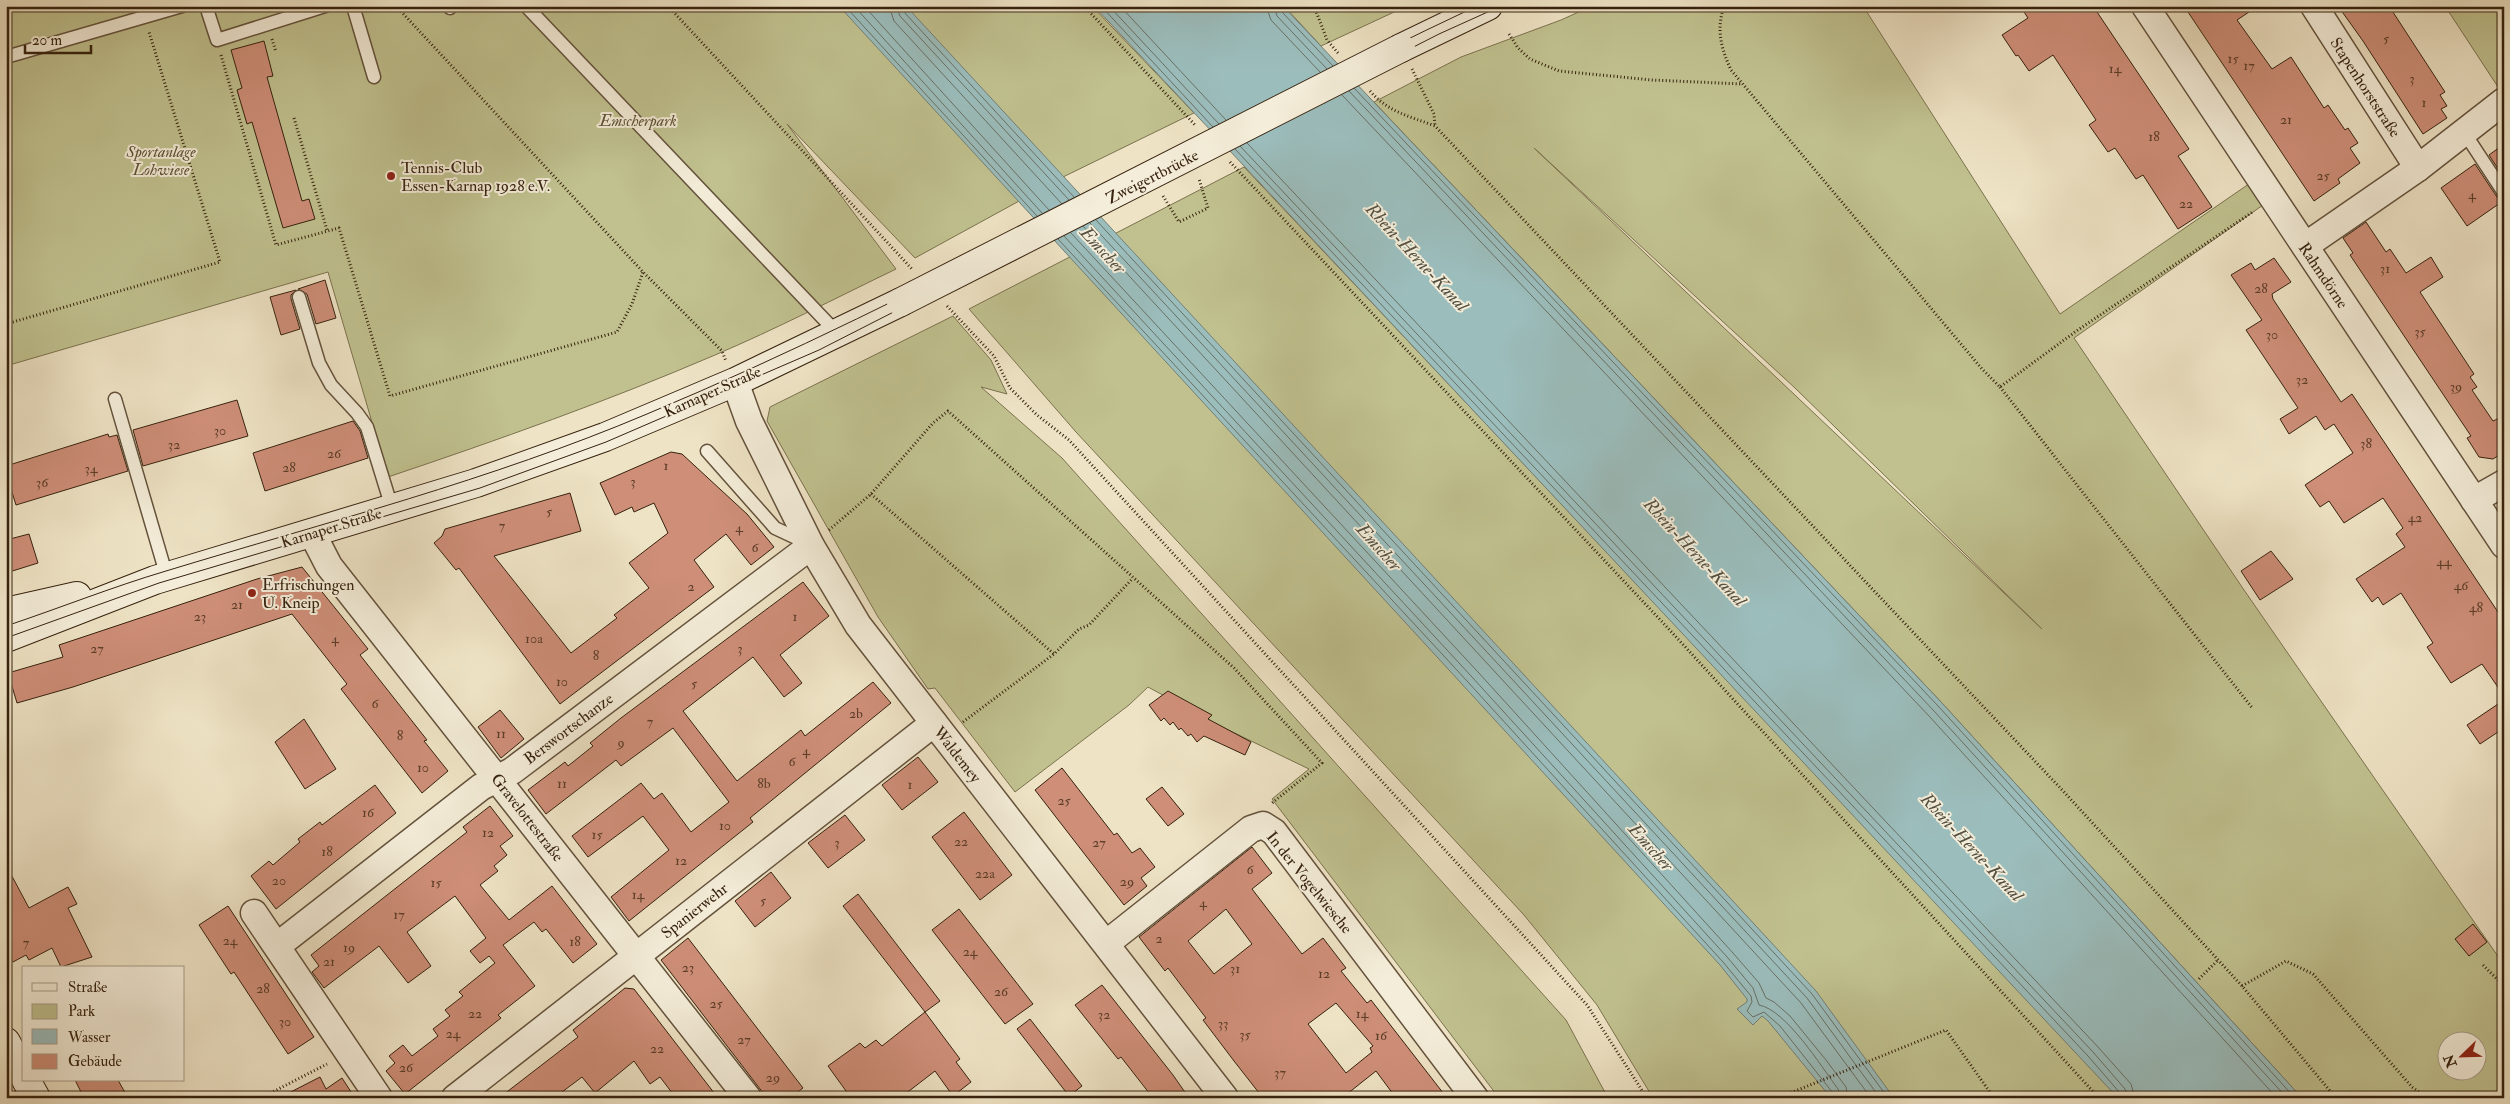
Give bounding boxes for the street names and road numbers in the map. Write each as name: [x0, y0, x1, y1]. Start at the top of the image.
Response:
street label: Stapenhorststraße: [2325, 34, 2405, 142]
street label: Zweigertbrücke: [1103, 145, 1202, 209]
street label: Rahmdörne: [2294, 239, 2353, 313]
street label: Karnaper Straße: [661, 361, 765, 423]
street label: Karnaper Straße: [278, 503, 385, 554]
street label: Berswortschanze: [520, 688, 618, 769]
street label: Waldemey: [928, 722, 986, 788]
street label: Gravelottestraße: [487, 769, 568, 866]
street label: In der Vogelwiesche: [1262, 827, 1357, 938]
street label: Spanierwehr: [657, 878, 733, 944]

